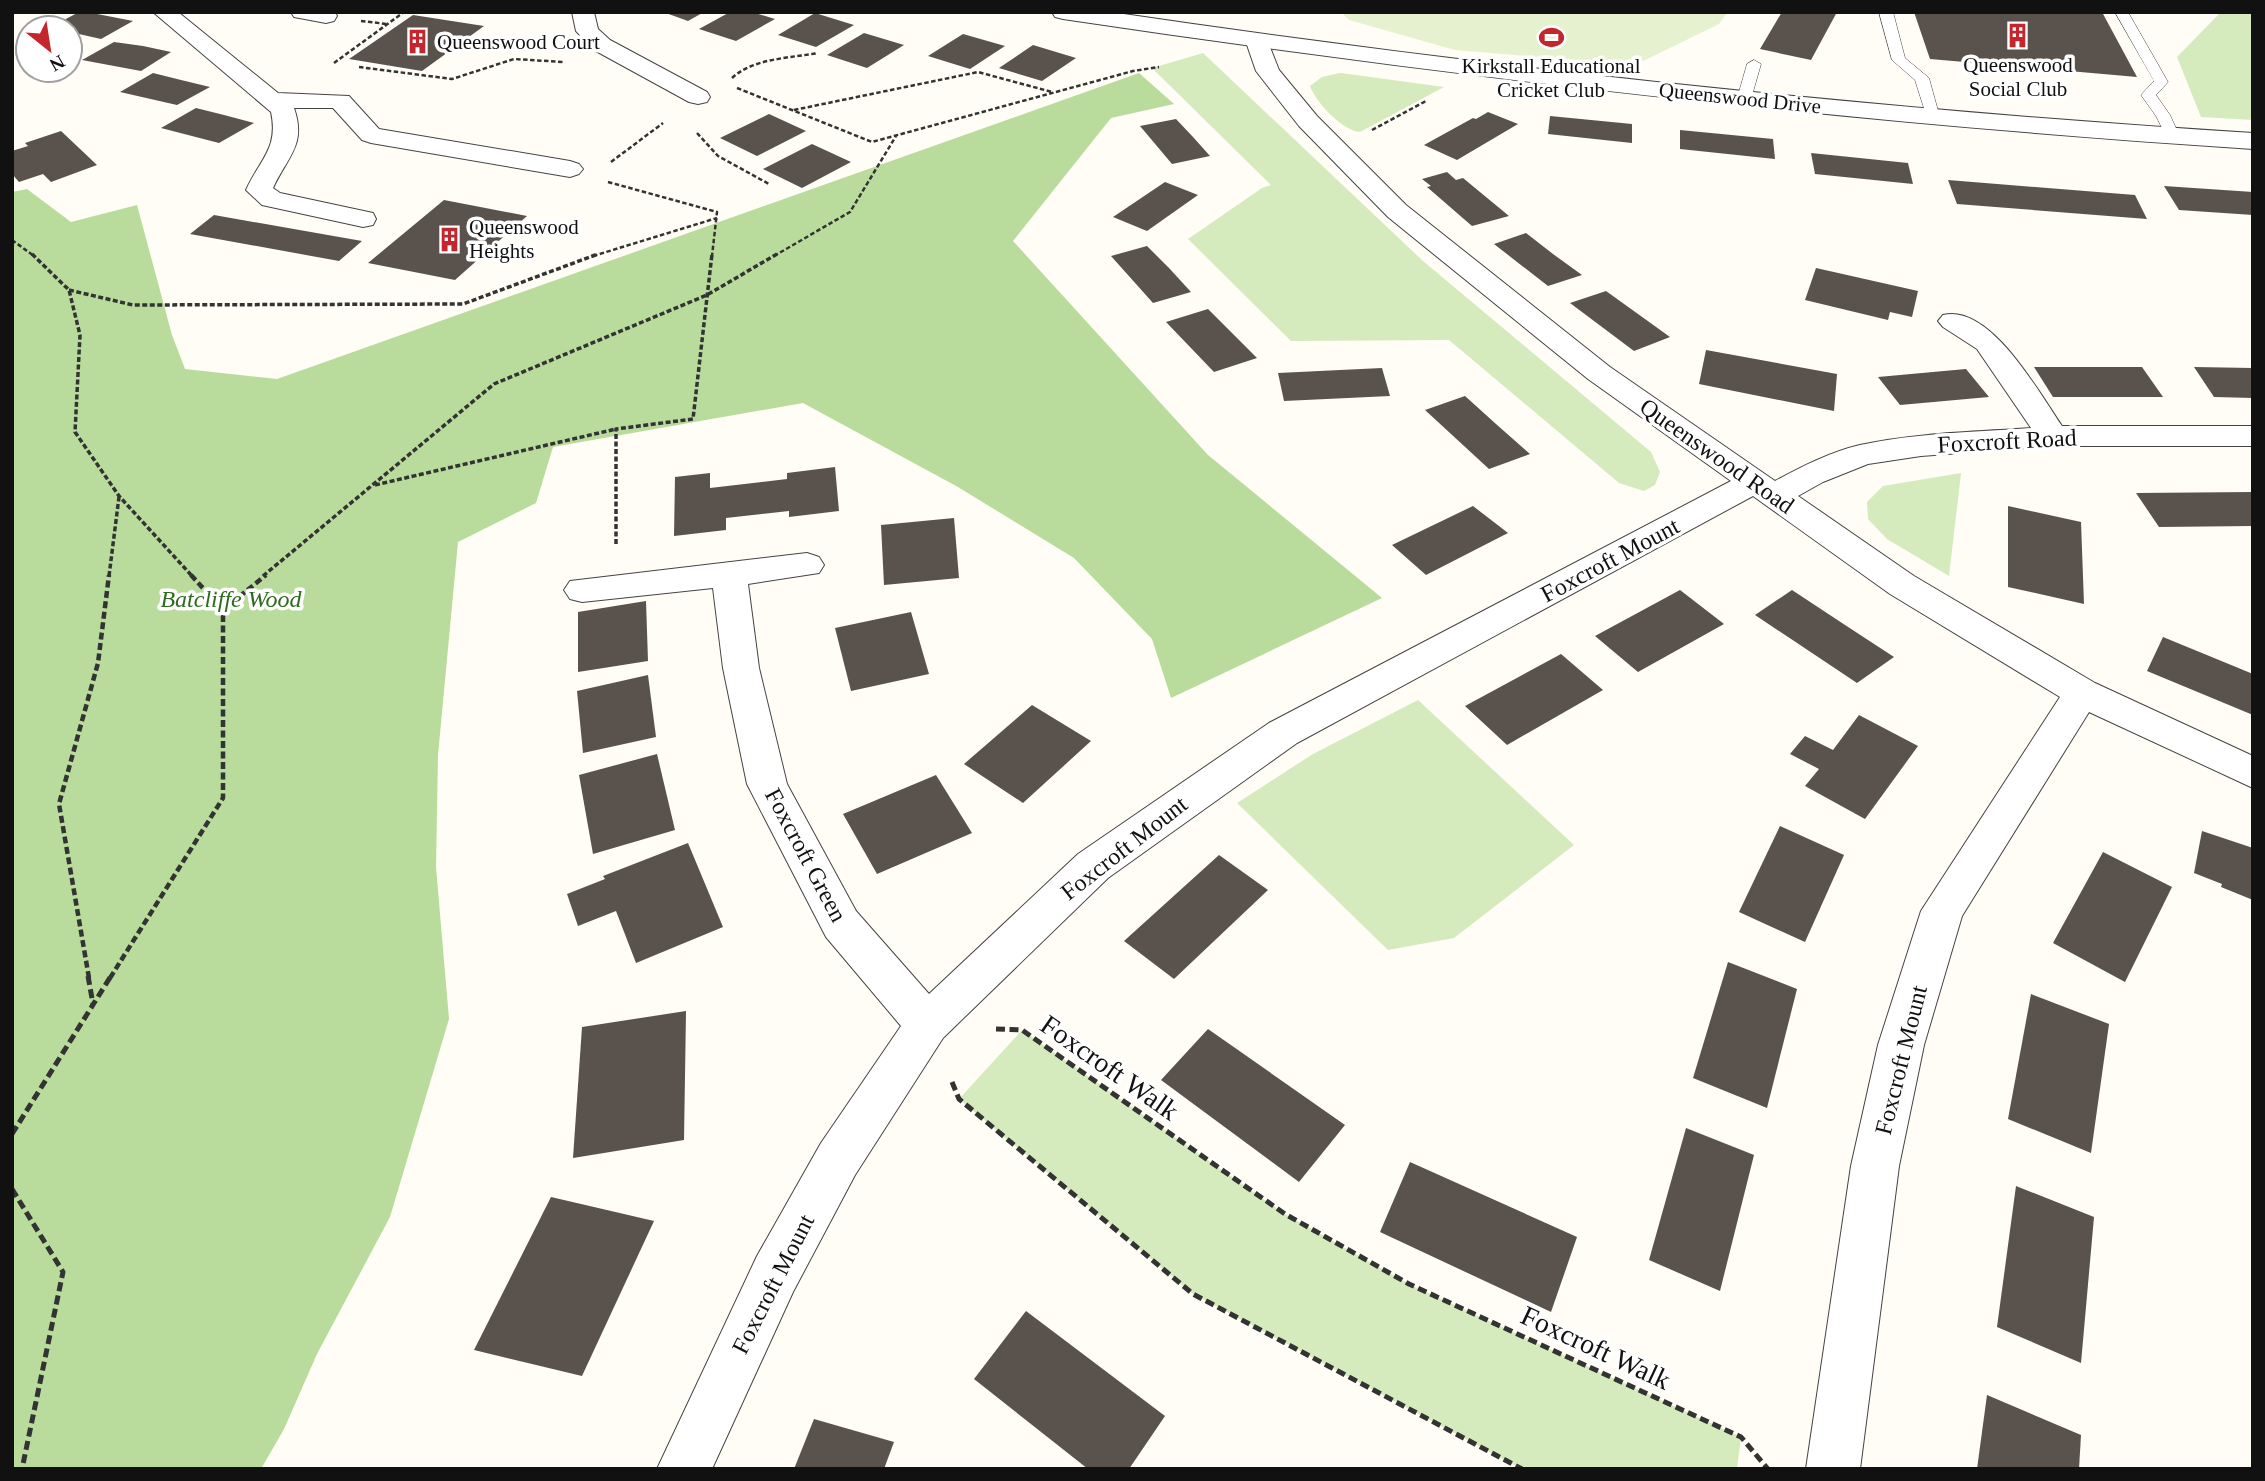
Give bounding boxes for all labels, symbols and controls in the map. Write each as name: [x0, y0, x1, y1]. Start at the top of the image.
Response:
north arrow: [14, 14, 84, 84]
building icon: Queenswood Social Club: [2004, 22, 2032, 50]
sports icon: Kirkstall Educational Cricket Club: [1537, 23, 1565, 51]
building icon: Queenswood Court: [403, 28, 431, 56]
place label: Queenswood Court: [437, 30, 600, 54]
text: N: [46, 51, 68, 76]
place label: Queenswood Social Club: [1963, 53, 2073, 101]
place label: Kirkstall Educational Cricket Club: [1461, 54, 1641, 102]
street label: Queenswood Drive: [1658, 78, 1822, 118]
place label: Queenswood Heights: [469, 215, 579, 263]
building icon: Queenswood Heights: [435, 225, 463, 253]
street label: Queenswood Road: [1635, 393, 1799, 519]
street label: Foxcroft Road: [1937, 424, 2077, 458]
street label: Foxcroft Mount: [1536, 513, 1684, 607]
park label: Batcliffe Wood: [160, 586, 303, 612]
street label: Foxcroft Green: [760, 784, 852, 926]
street label: Foxcroft Mount: [1056, 791, 1192, 905]
street label: Foxcroft Mount: [1870, 982, 1932, 1137]
street label: Foxcroft Walk: [1035, 1008, 1185, 1126]
street label: Foxcroft Mount: [727, 1210, 819, 1358]
street label: Foxcroft Walk: [1516, 1299, 1675, 1396]

